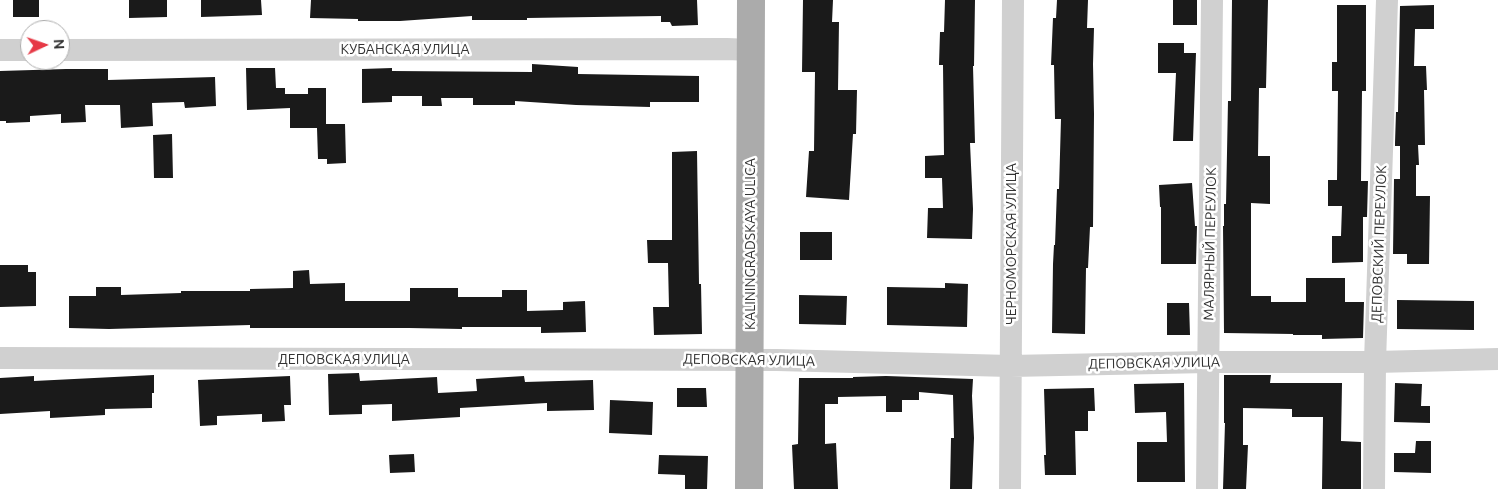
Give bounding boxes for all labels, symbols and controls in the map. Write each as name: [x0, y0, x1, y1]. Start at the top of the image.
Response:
north arrow: [20, 20, 70, 70]
text: N: [51, 39, 67, 50]
street label: КУБАНСКАЯ УЛИЦА: [340, 41, 470, 57]
street label: KALININGRADSKAYA ULICA: [742, 158, 758, 330]
street label: ЧЕРНОМОРСКАЯ УЛИЦА: [1003, 163, 1019, 325]
street label: ДЕПОВСКИЙ ПЕРЕУЛОК: [1368, 165, 1390, 323]
street label: МАЛЯРНЫЙ ПЕРЕУЛОК: [1200, 167, 1220, 321]
street label: ДЕПОВСКАЯ УЛИЦА: [683, 350, 815, 370]
street label: ДЕПОВСКАЯ УЛИЦА: [278, 351, 410, 367]
street label: ДЕПОВСКАЯ УЛИЦА: [1088, 353, 1220, 373]

